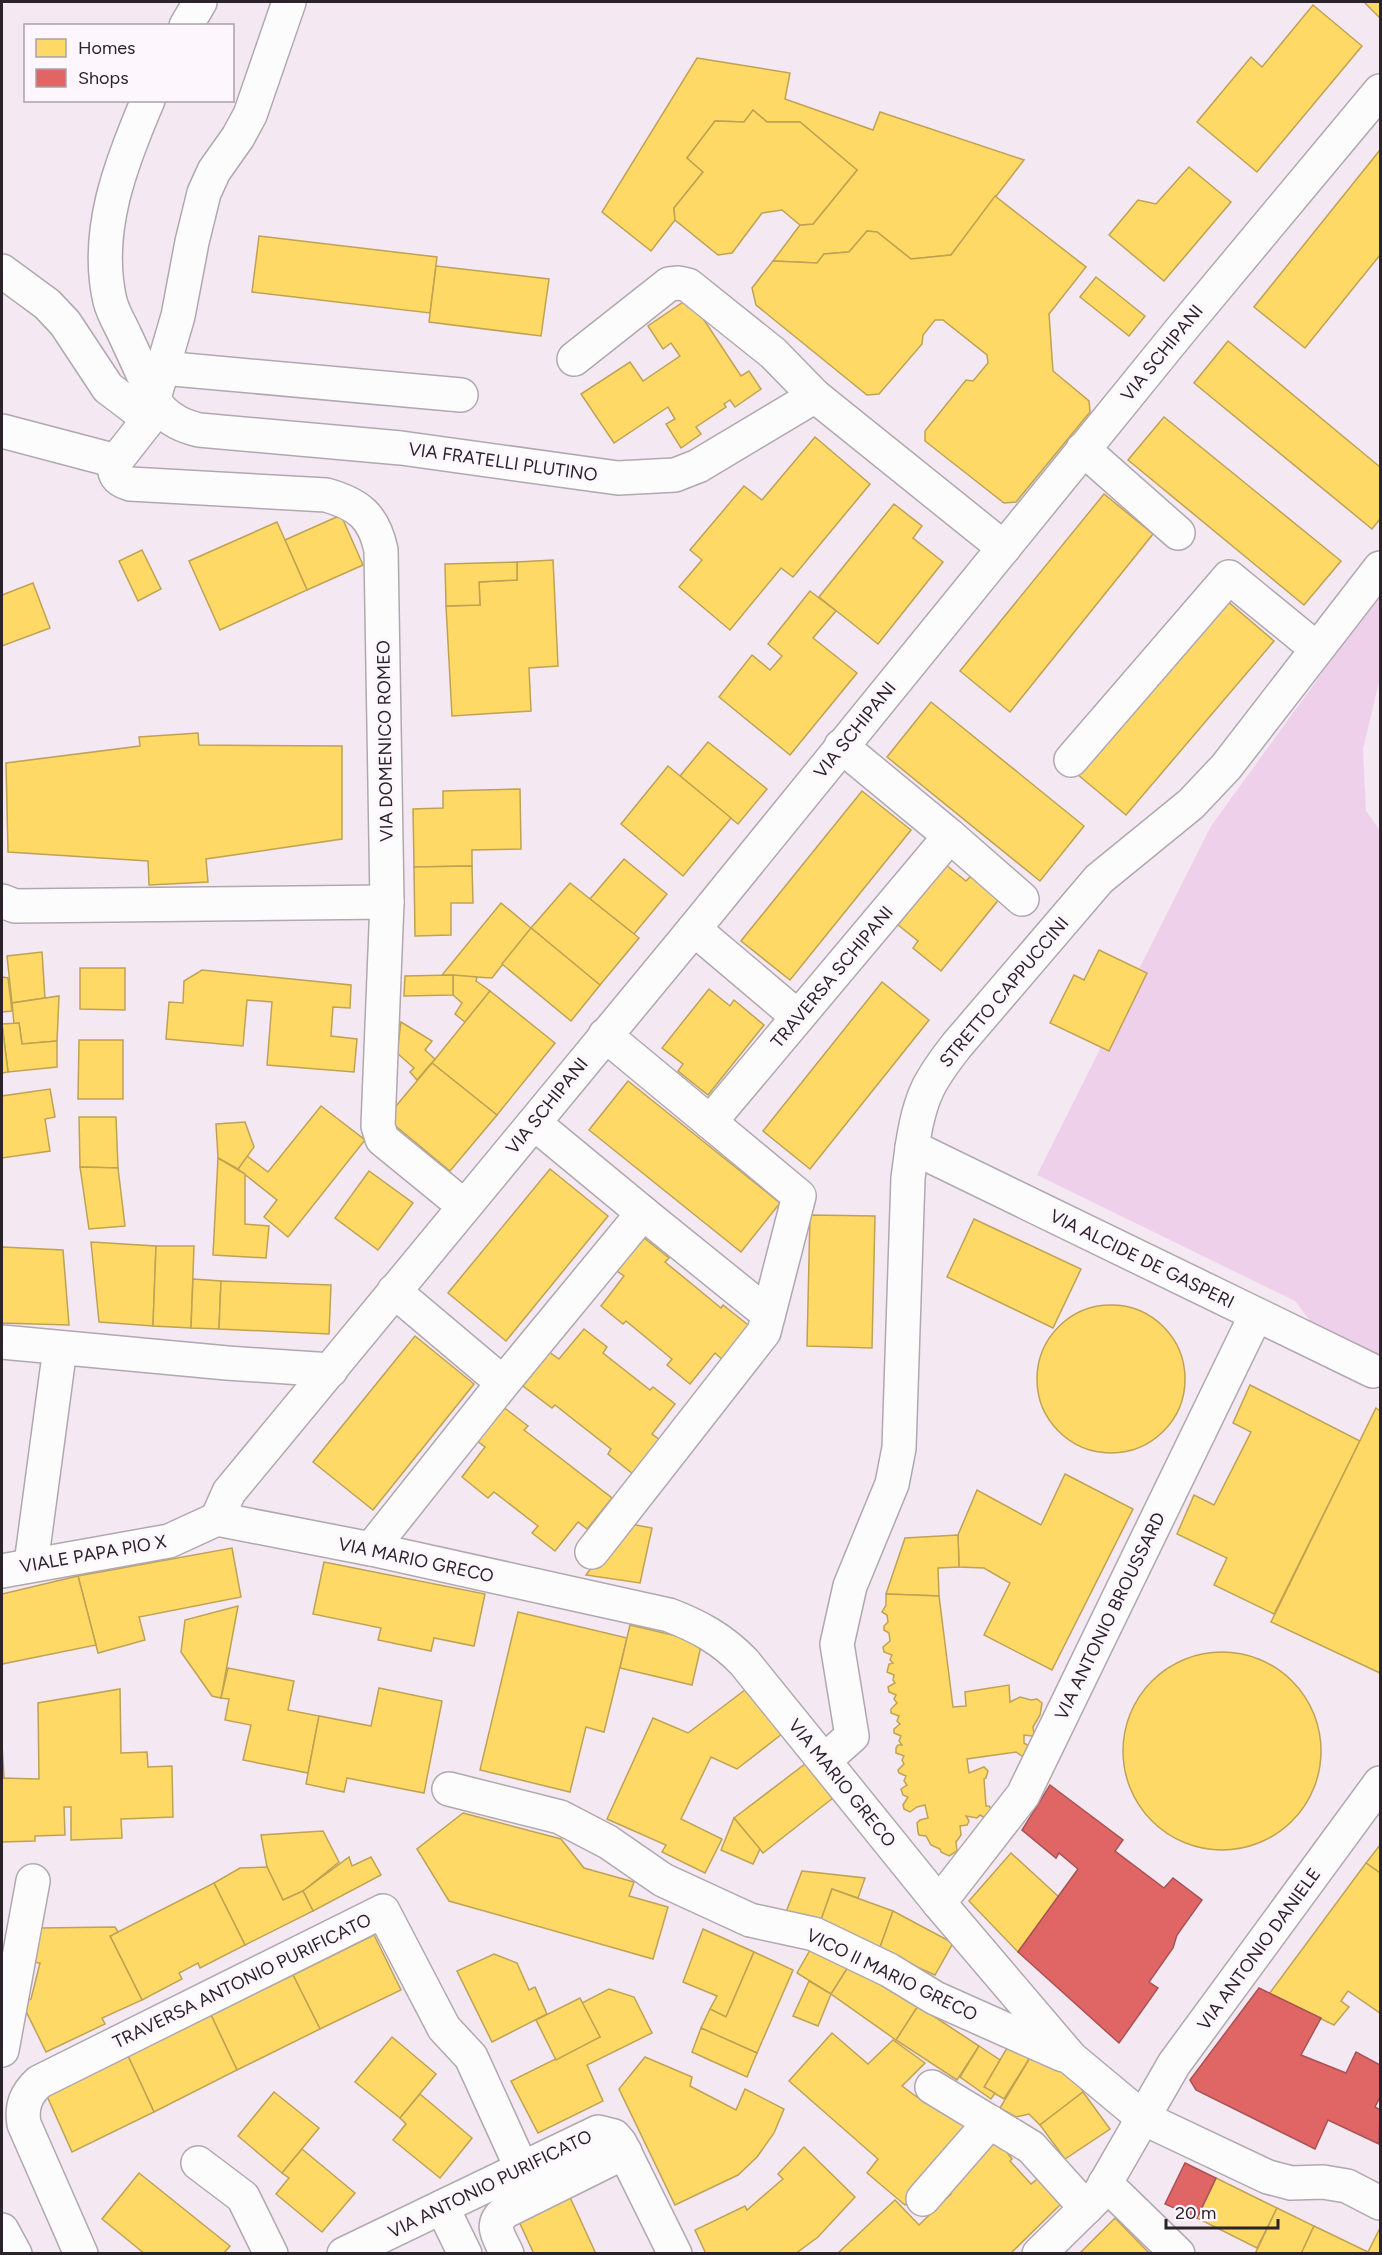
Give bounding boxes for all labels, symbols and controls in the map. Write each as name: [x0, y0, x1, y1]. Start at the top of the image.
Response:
legend: [24, 24, 234, 102]
text: Homes: [78, 37, 136, 59]
text: Shops: [78, 67, 129, 89]
street label: VIA SCHIPANI: [1116, 300, 1208, 406]
street label: VIA FRATELLI PLUTINO: [407, 438, 599, 486]
street label: VIA DOMENICO ROMEO: [372, 640, 398, 842]
street label: VIA SCHIPANI: [809, 677, 901, 783]
street label: TRAVERSA SCHIPANI: [766, 902, 898, 1052]
street label: STRETTO CAPPUCCINI: [935, 912, 1073, 1072]
street label: VIA SCHIPANI: [501, 1053, 593, 1159]
street label: VIA ALCIDE DE GASPERI: [1046, 1205, 1238, 1313]
street label: VIA ANTONIO BROUSSARD: [1050, 1509, 1170, 1723]
street label: VIALE PAPA PIO X: [18, 1530, 168, 1578]
street label: VIA MARIO GRECO: [336, 1533, 496, 1587]
street label: VIA MARIO GRECO: [784, 1714, 900, 1852]
street label: VIA ANTONIO DANIELE: [1193, 1864, 1325, 2034]
street label: TRAVERSA ANTONIO PURIFICATO: [109, 1909, 375, 2053]
street label: VICO II MARIO GRECO: [803, 1924, 981, 2026]
street label: VIA ANTONIO PURIFICATO: [385, 2125, 596, 2243]
scale bar: [1166, 2192, 1278, 2230]
text: 20 m: [1175, 2202, 1216, 2224]

